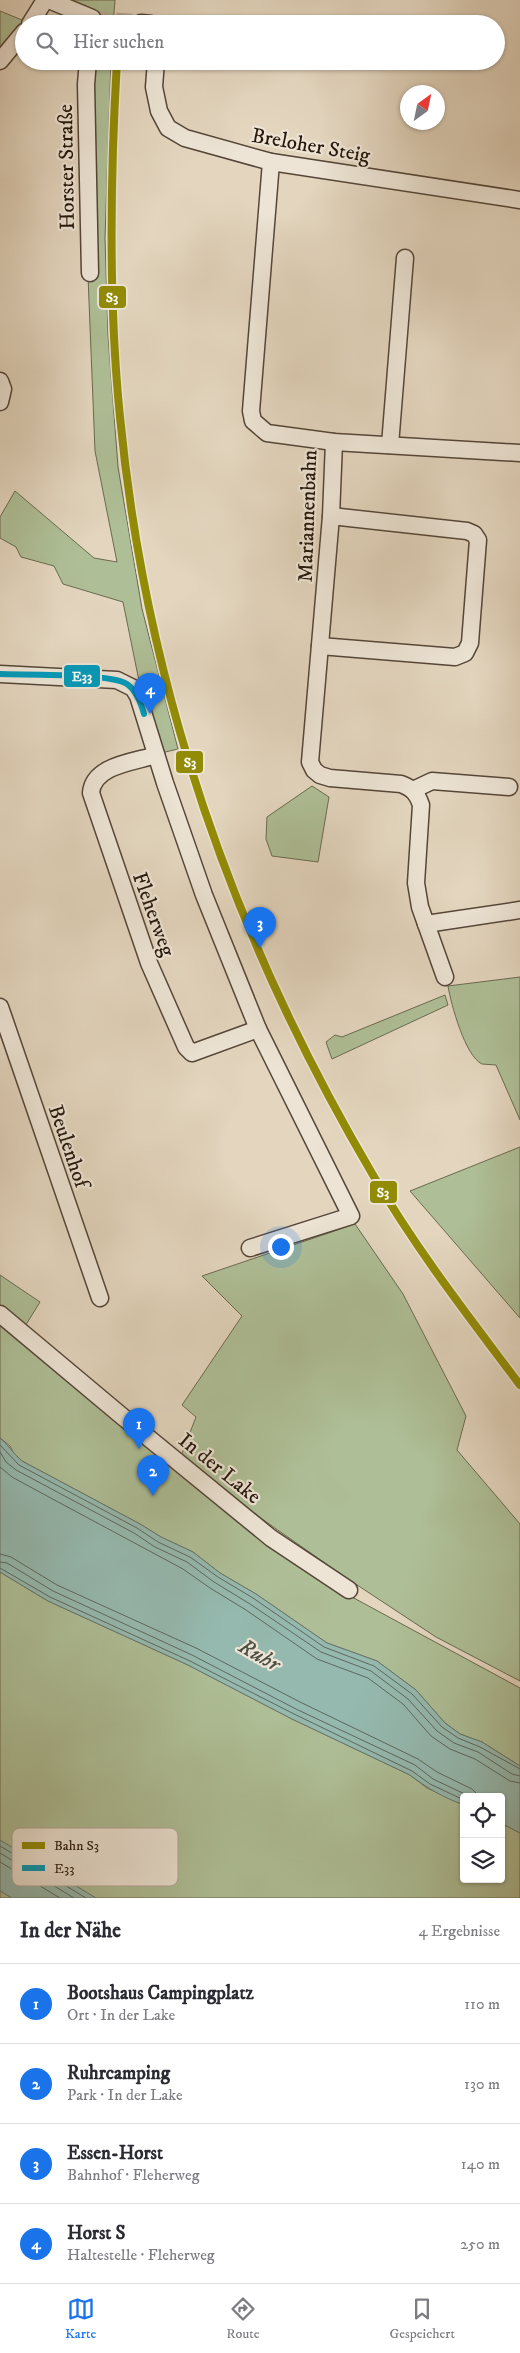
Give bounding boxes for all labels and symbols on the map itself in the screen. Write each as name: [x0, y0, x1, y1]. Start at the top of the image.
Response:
north arrow: [400, 85, 445, 130]
street label: Horster Straße: [53, 104, 81, 230]
street label: Breloher Steig: [249, 123, 373, 169]
line badge: S3: [98, 285, 127, 309]
text: S3: [106, 289, 118, 307]
street label: Mariannenbahn: [293, 449, 323, 583]
line badge: E33: [63, 664, 101, 688]
text: E33: [72, 668, 92, 686]
pin: 4: [134, 673, 166, 714]
line badge: S3: [175, 750, 204, 774]
text: S3: [184, 754, 196, 772]
street label: Fleherweg: [126, 869, 181, 961]
pin: 3: [244, 907, 276, 948]
street label: Beulenhof: [42, 1102, 95, 1194]
line badge: S3: [369, 1180, 398, 1204]
text: S3: [377, 1184, 389, 1202]
your location: [268, 1234, 294, 1260]
pin: 1: [123, 1408, 155, 1449]
street label: In der Lake: [173, 1428, 266, 1510]
pin: 2: [137, 1455, 169, 1496]
water label: Ruhr: [233, 1632, 287, 1679]
legend: [12, 1828, 178, 1886]
text: Bahn S3: [54, 1837, 99, 1855]
text: E33: [54, 1860, 74, 1878]

